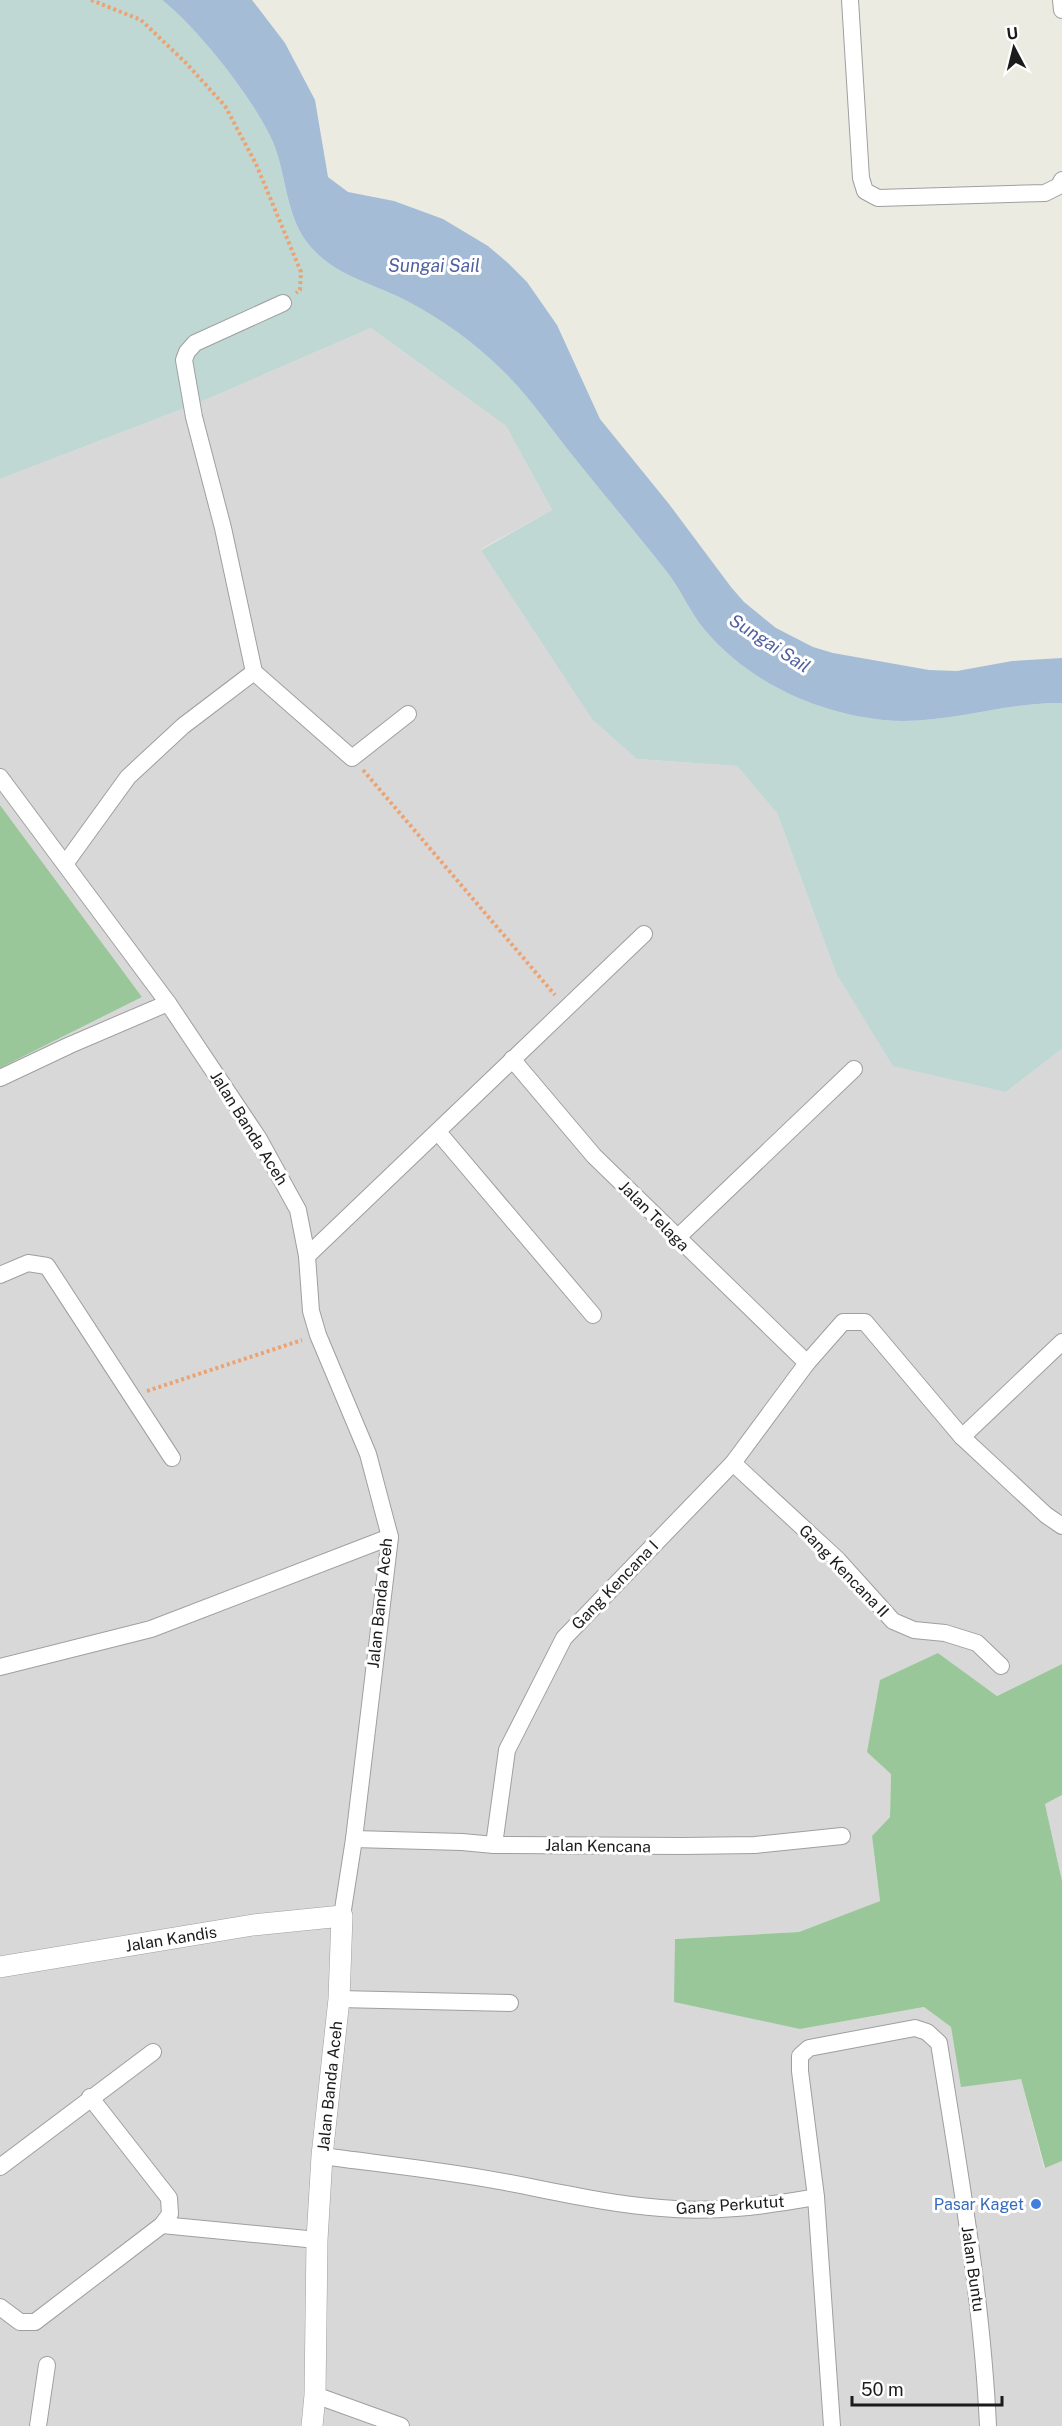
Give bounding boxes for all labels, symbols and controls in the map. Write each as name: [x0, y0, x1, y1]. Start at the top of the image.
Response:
north arrow: [984, 18, 1044, 78]
text: U: [1005, 23, 1019, 44]
water label: Sungai Sail: [388, 255, 480, 276]
water label: Sungai Sail: [726, 609, 814, 677]
street label: Jalan Banda Aceh: [206, 1067, 292, 1189]
street label: Jalan Telaga: [615, 1177, 693, 1255]
street label: Gang Kencana II: [795, 1521, 893, 1621]
street label: Jalan Banda Aceh: [364, 1537, 396, 1669]
street label: Gang Kencana I: [568, 1537, 662, 1633]
street label: Jalan Kencana: [545, 1836, 651, 1856]
street label: Jalan Kandis: [124, 1922, 218, 1956]
street label: Jalan Banda Aceh: [314, 2020, 346, 2152]
street label: Gang Perkutut: [675, 2192, 785, 2218]
place label: Pasar Kaget: [934, 2195, 1024, 2214]
marker: Pasar Kaget: [1029, 2197, 1043, 2211]
street label: Jalan Buntu: [958, 2225, 988, 2313]
scale bar: [852, 2369, 1002, 2407]
text: 50 m: [861, 2379, 904, 2400]

